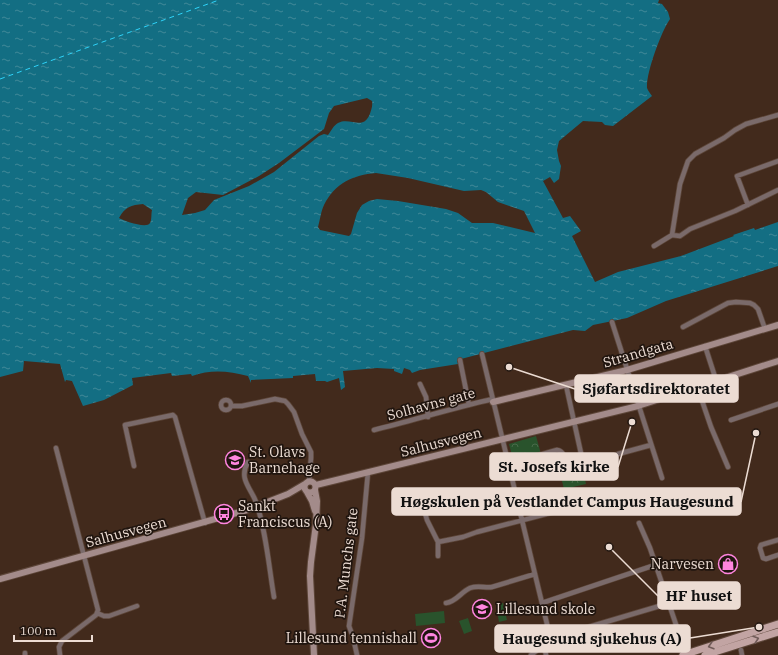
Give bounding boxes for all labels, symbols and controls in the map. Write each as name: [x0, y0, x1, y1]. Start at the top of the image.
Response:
street label: Strandgata: [601, 334, 675, 372]
callout: Sjøfartsdirektoratet: [575, 375, 738, 402]
text: Sjøfartsdirektoratet: [582, 379, 730, 398]
street label: Solhavns gate: [385, 384, 477, 424]
street label: Salhusvegen: [399, 423, 484, 461]
place label: St. Olavs Barnehage: [249, 443, 320, 477]
school or university icon: St. Olavs Barnehage: [224, 449, 246, 471]
callout: St. Josefs kirke: [490, 453, 618, 480]
text: St. Josefs kirke: [498, 457, 610, 476]
callout: Høgskulen på Vestlandet Campus Haugesund: [392, 488, 741, 515]
text: Høgskulen på Vestlandet Campus Haugesund: [400, 492, 734, 511]
place label: Sankt Franciscus (A): [238, 497, 332, 531]
bus stop icon: Sankt Franciscus (A): [213, 503, 235, 525]
street label: P.A. Munchs gate: [330, 507, 362, 619]
street label: Salhusvegen: [84, 513, 168, 551]
shop icon: Narvesen: [717, 553, 739, 575]
place label: Narvesen: [651, 555, 714, 573]
callout: HF huset: [658, 582, 740, 609]
text: HF huset: [666, 586, 733, 605]
school or university icon: Lillesund skole: [471, 598, 493, 620]
place label: Lillesund skole: [496, 600, 595, 618]
scale bar: [14, 617, 92, 643]
text: 100 m: [20, 623, 56, 638]
callout: Haugesund sjukehus (A): [495, 625, 690, 652]
sports icon: Lillesund tennishall: [420, 627, 442, 649]
place label: Lillesund tennishall: [286, 629, 417, 647]
text: Haugesund sjukehus (A): [503, 629, 682, 648]
one-way arrow: [753, 635, 760, 644]
one-way arrow: [708, 641, 715, 650]

